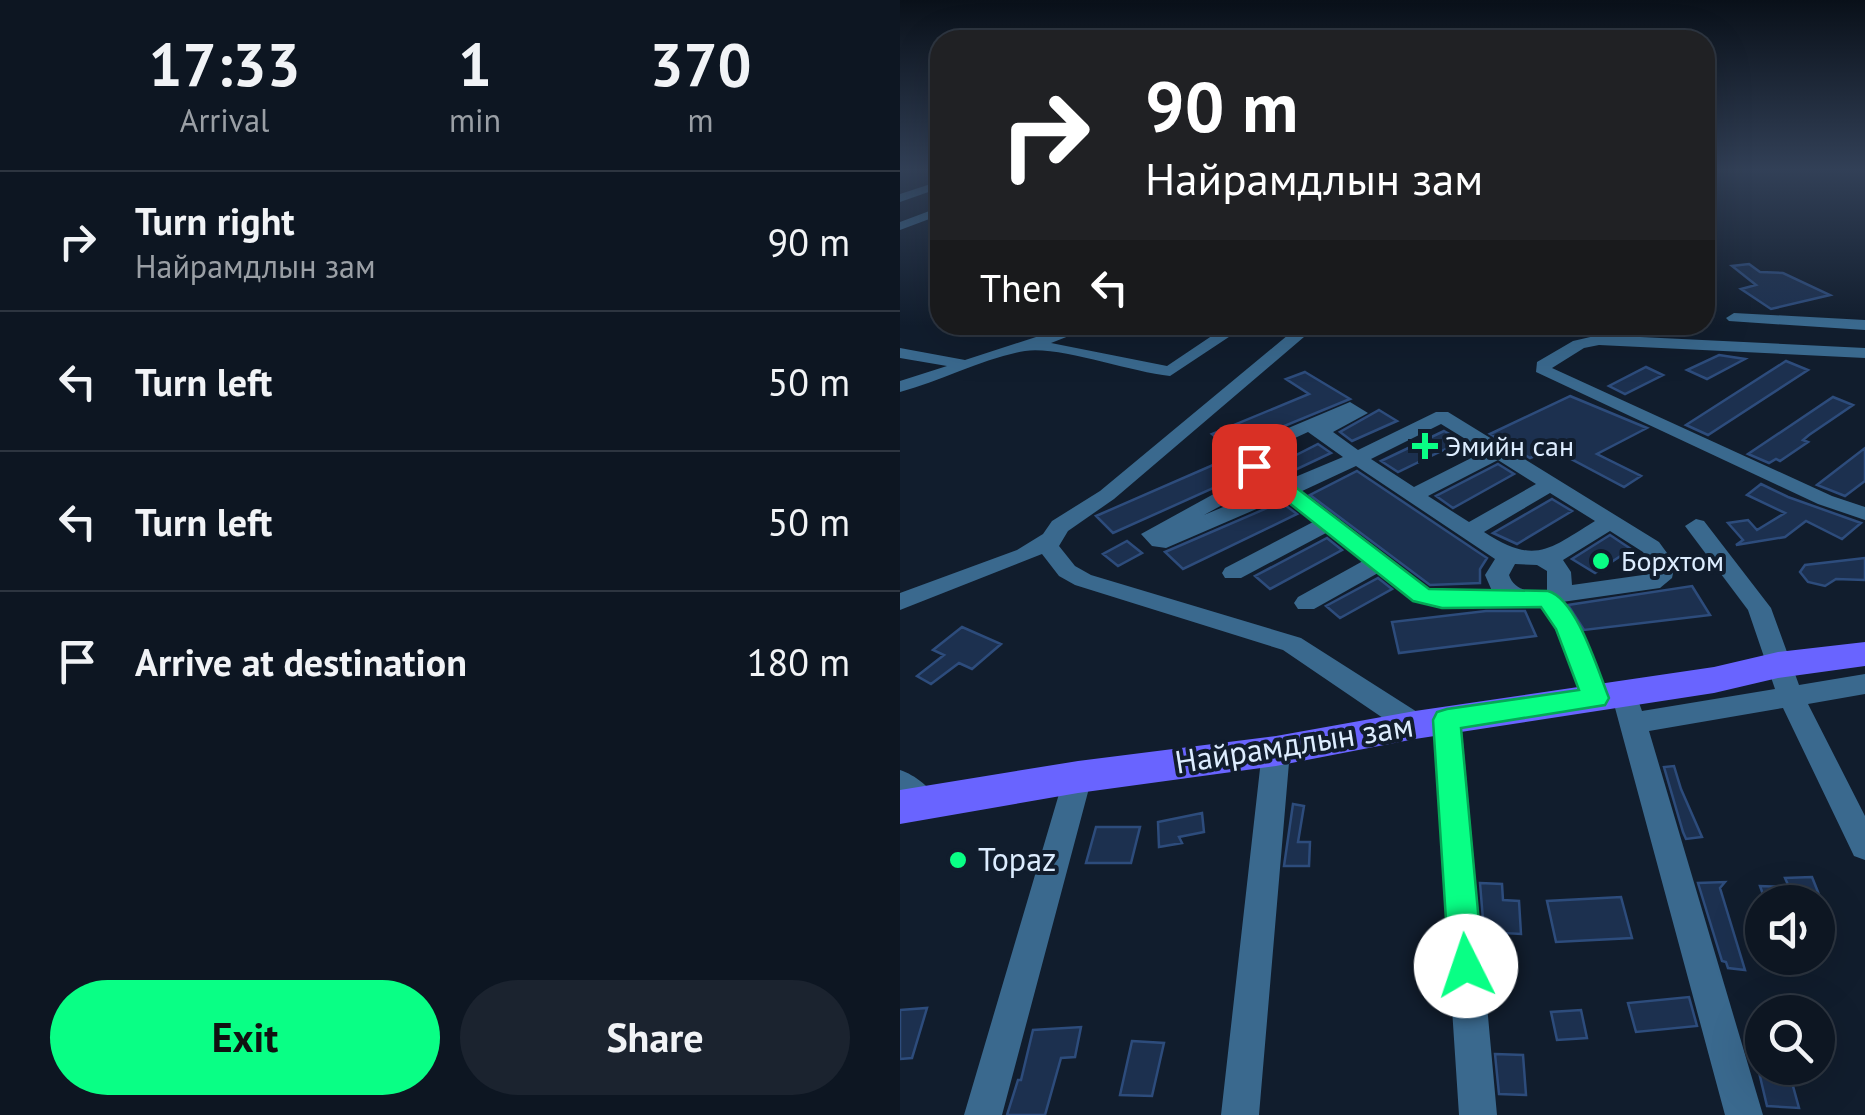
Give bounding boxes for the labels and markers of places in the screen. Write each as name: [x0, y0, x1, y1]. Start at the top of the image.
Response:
pin: [1212, 424, 1297, 509]
place label: Эмийн сан: [1445, 427, 1574, 464]
marker: Эмийн сан: [1414, 435, 1436, 457]
place label: Борхтом: [1621, 542, 1724, 579]
marker: Борхтом: [1590, 550, 1612, 572]
place label: Topaz: [978, 838, 1056, 880]
marker: Topaz: [947, 849, 969, 871]

